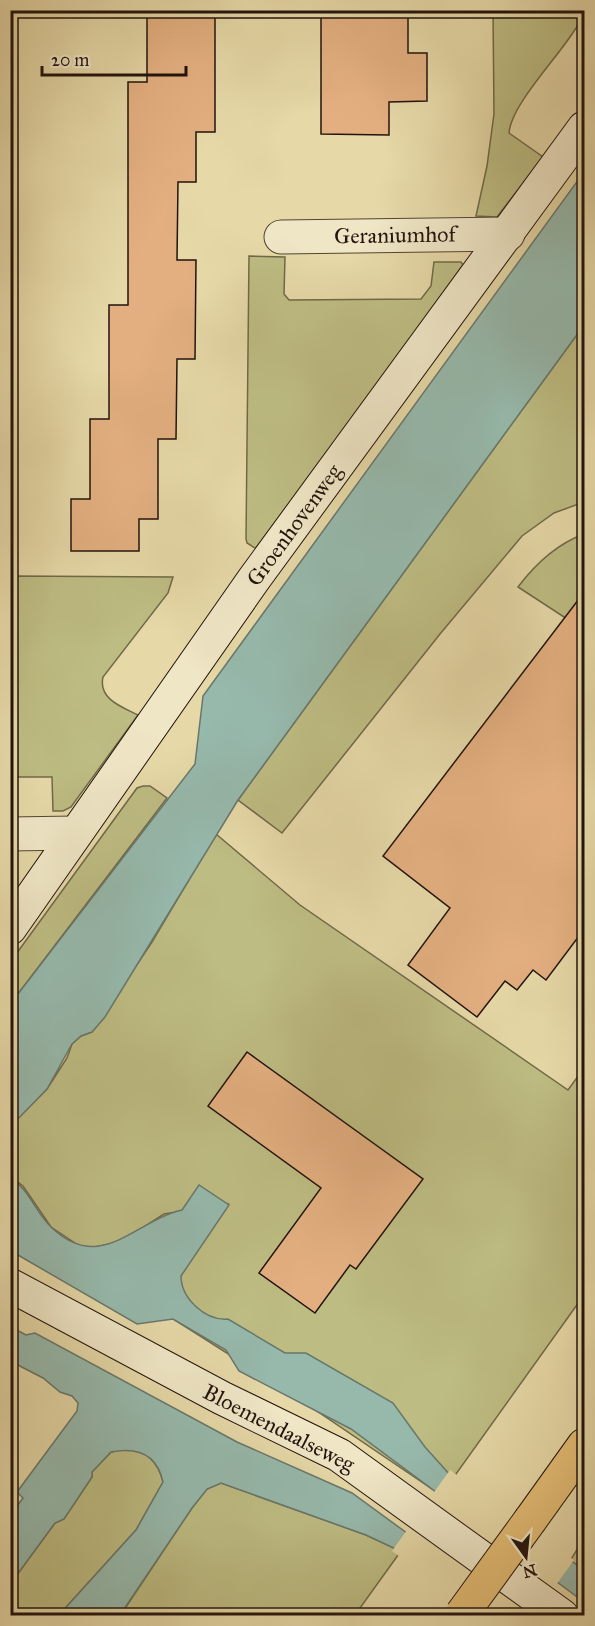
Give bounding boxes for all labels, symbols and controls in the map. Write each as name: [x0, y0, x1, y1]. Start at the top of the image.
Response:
scale bar: [42, 39, 186, 77]
text: 20 m: [51, 49, 89, 71]
street label: Geraniumhof: [334, 220, 460, 250]
street label: Groenhovenweg: [241, 458, 348, 591]
street label: Bloemendaalseweg: [199, 1378, 360, 1478]
north arrow: [496, 1527, 556, 1587]
text: N: [520, 1560, 539, 1582]

